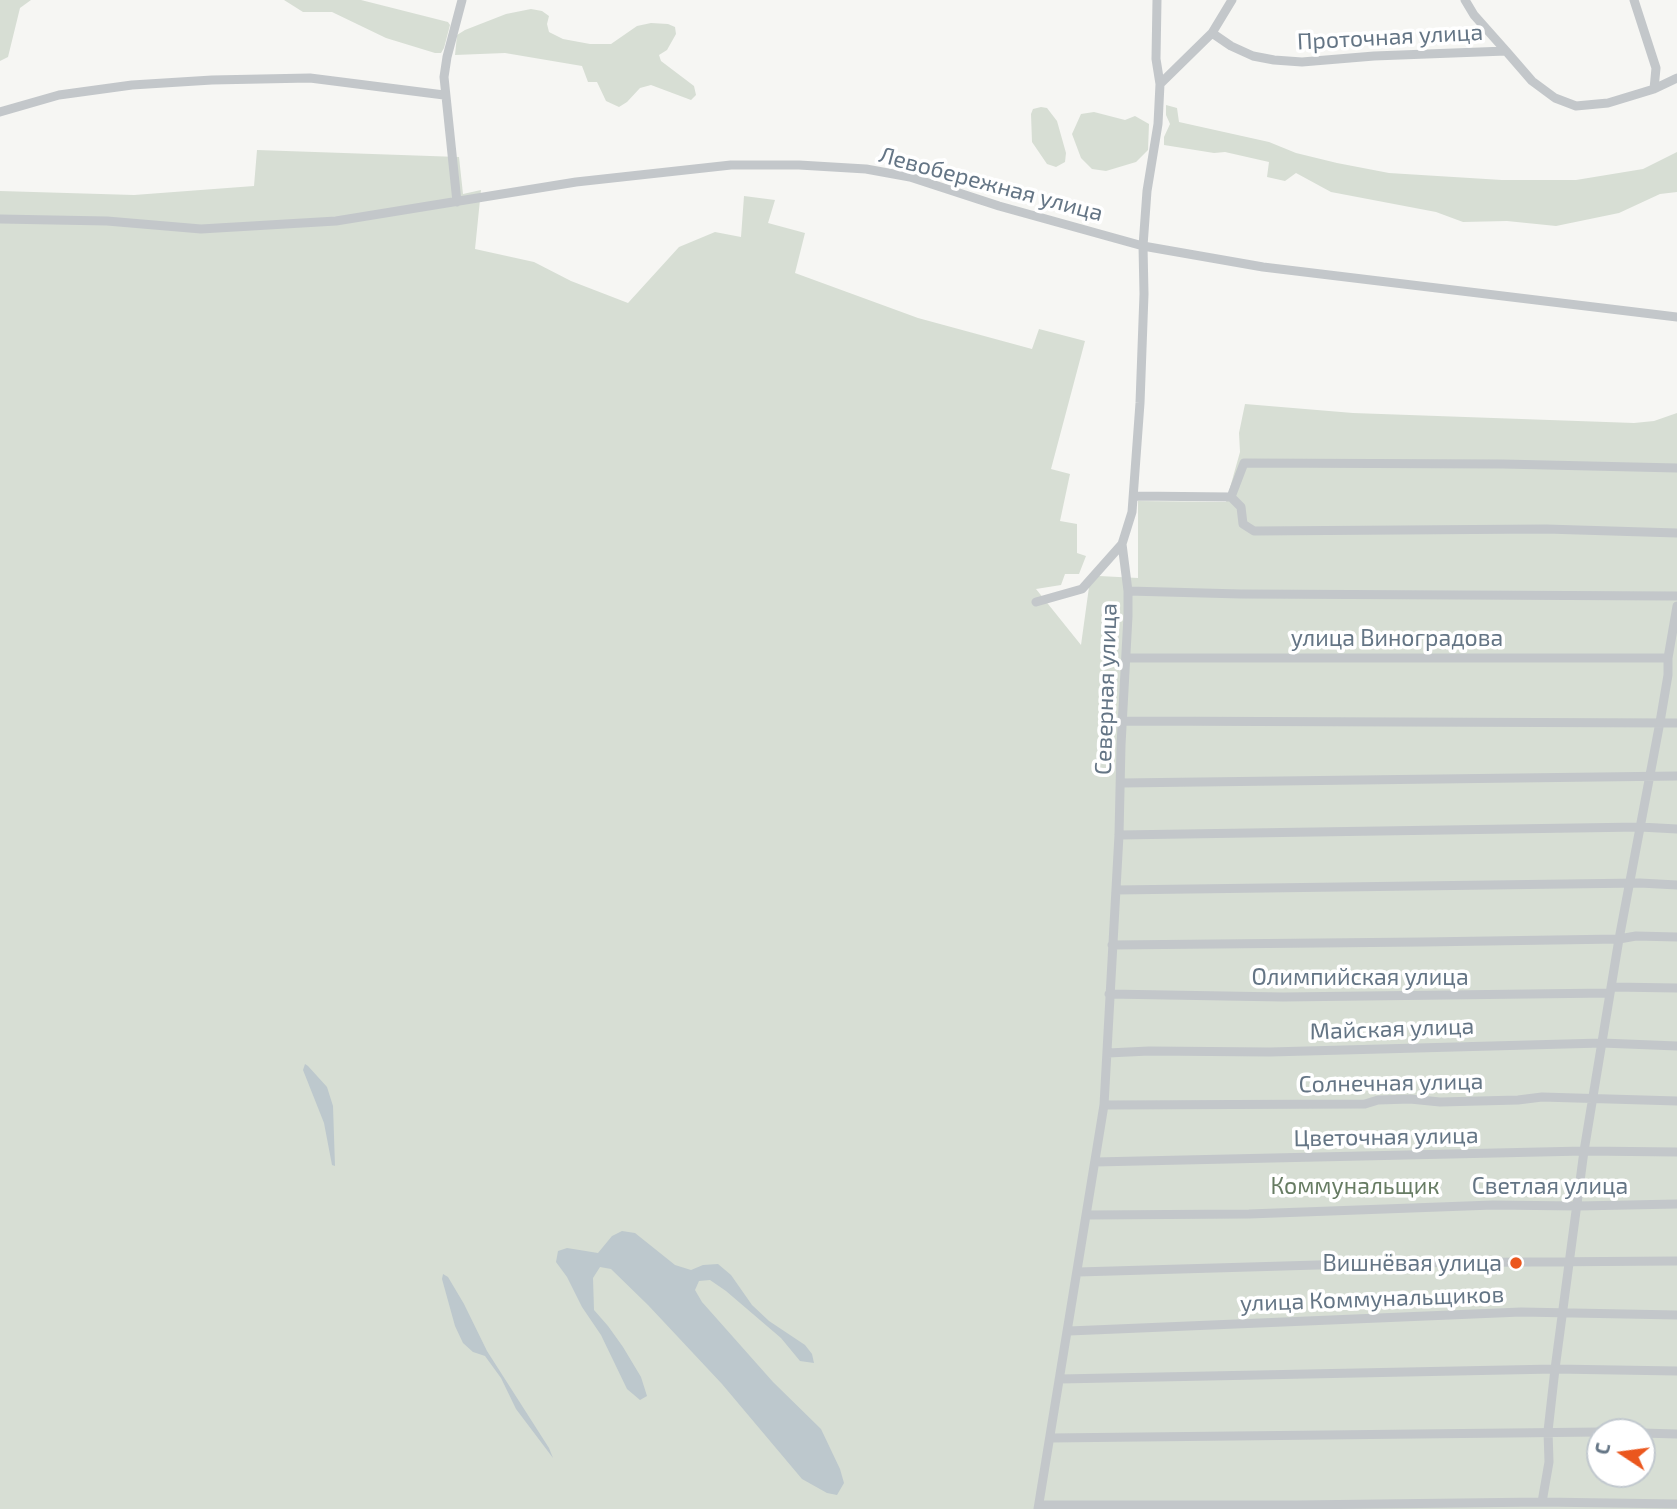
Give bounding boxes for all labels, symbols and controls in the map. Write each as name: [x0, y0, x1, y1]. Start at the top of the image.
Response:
street label: Проточная улица: [1296, 18, 1484, 56]
street label: Левобережная улица: [876, 141, 1106, 227]
street label: Северная улица: [1089, 603, 1123, 775]
street label: улица Виноградова: [1291, 624, 1503, 652]
street label: Олимпийская улица: [1251, 963, 1469, 991]
street label: Майская улица: [1309, 1012, 1475, 1046]
street label: Солнечная улица: [1298, 1068, 1484, 1098]
street label: Цветочная улица: [1293, 1122, 1479, 1152]
park label: Коммунальщик: [1270, 1172, 1440, 1200]
street label: Светлая улица: [1472, 1172, 1628, 1200]
place label: Вишнёвая улица: [1323, 1249, 1502, 1277]
marker: Вишнёвая улица: [1508, 1255, 1524, 1271]
street label: улица Коммунальщиков: [1239, 1281, 1505, 1317]
north arrow: [1586, 1418, 1656, 1488]
text: С: [1590, 1441, 1614, 1457]

